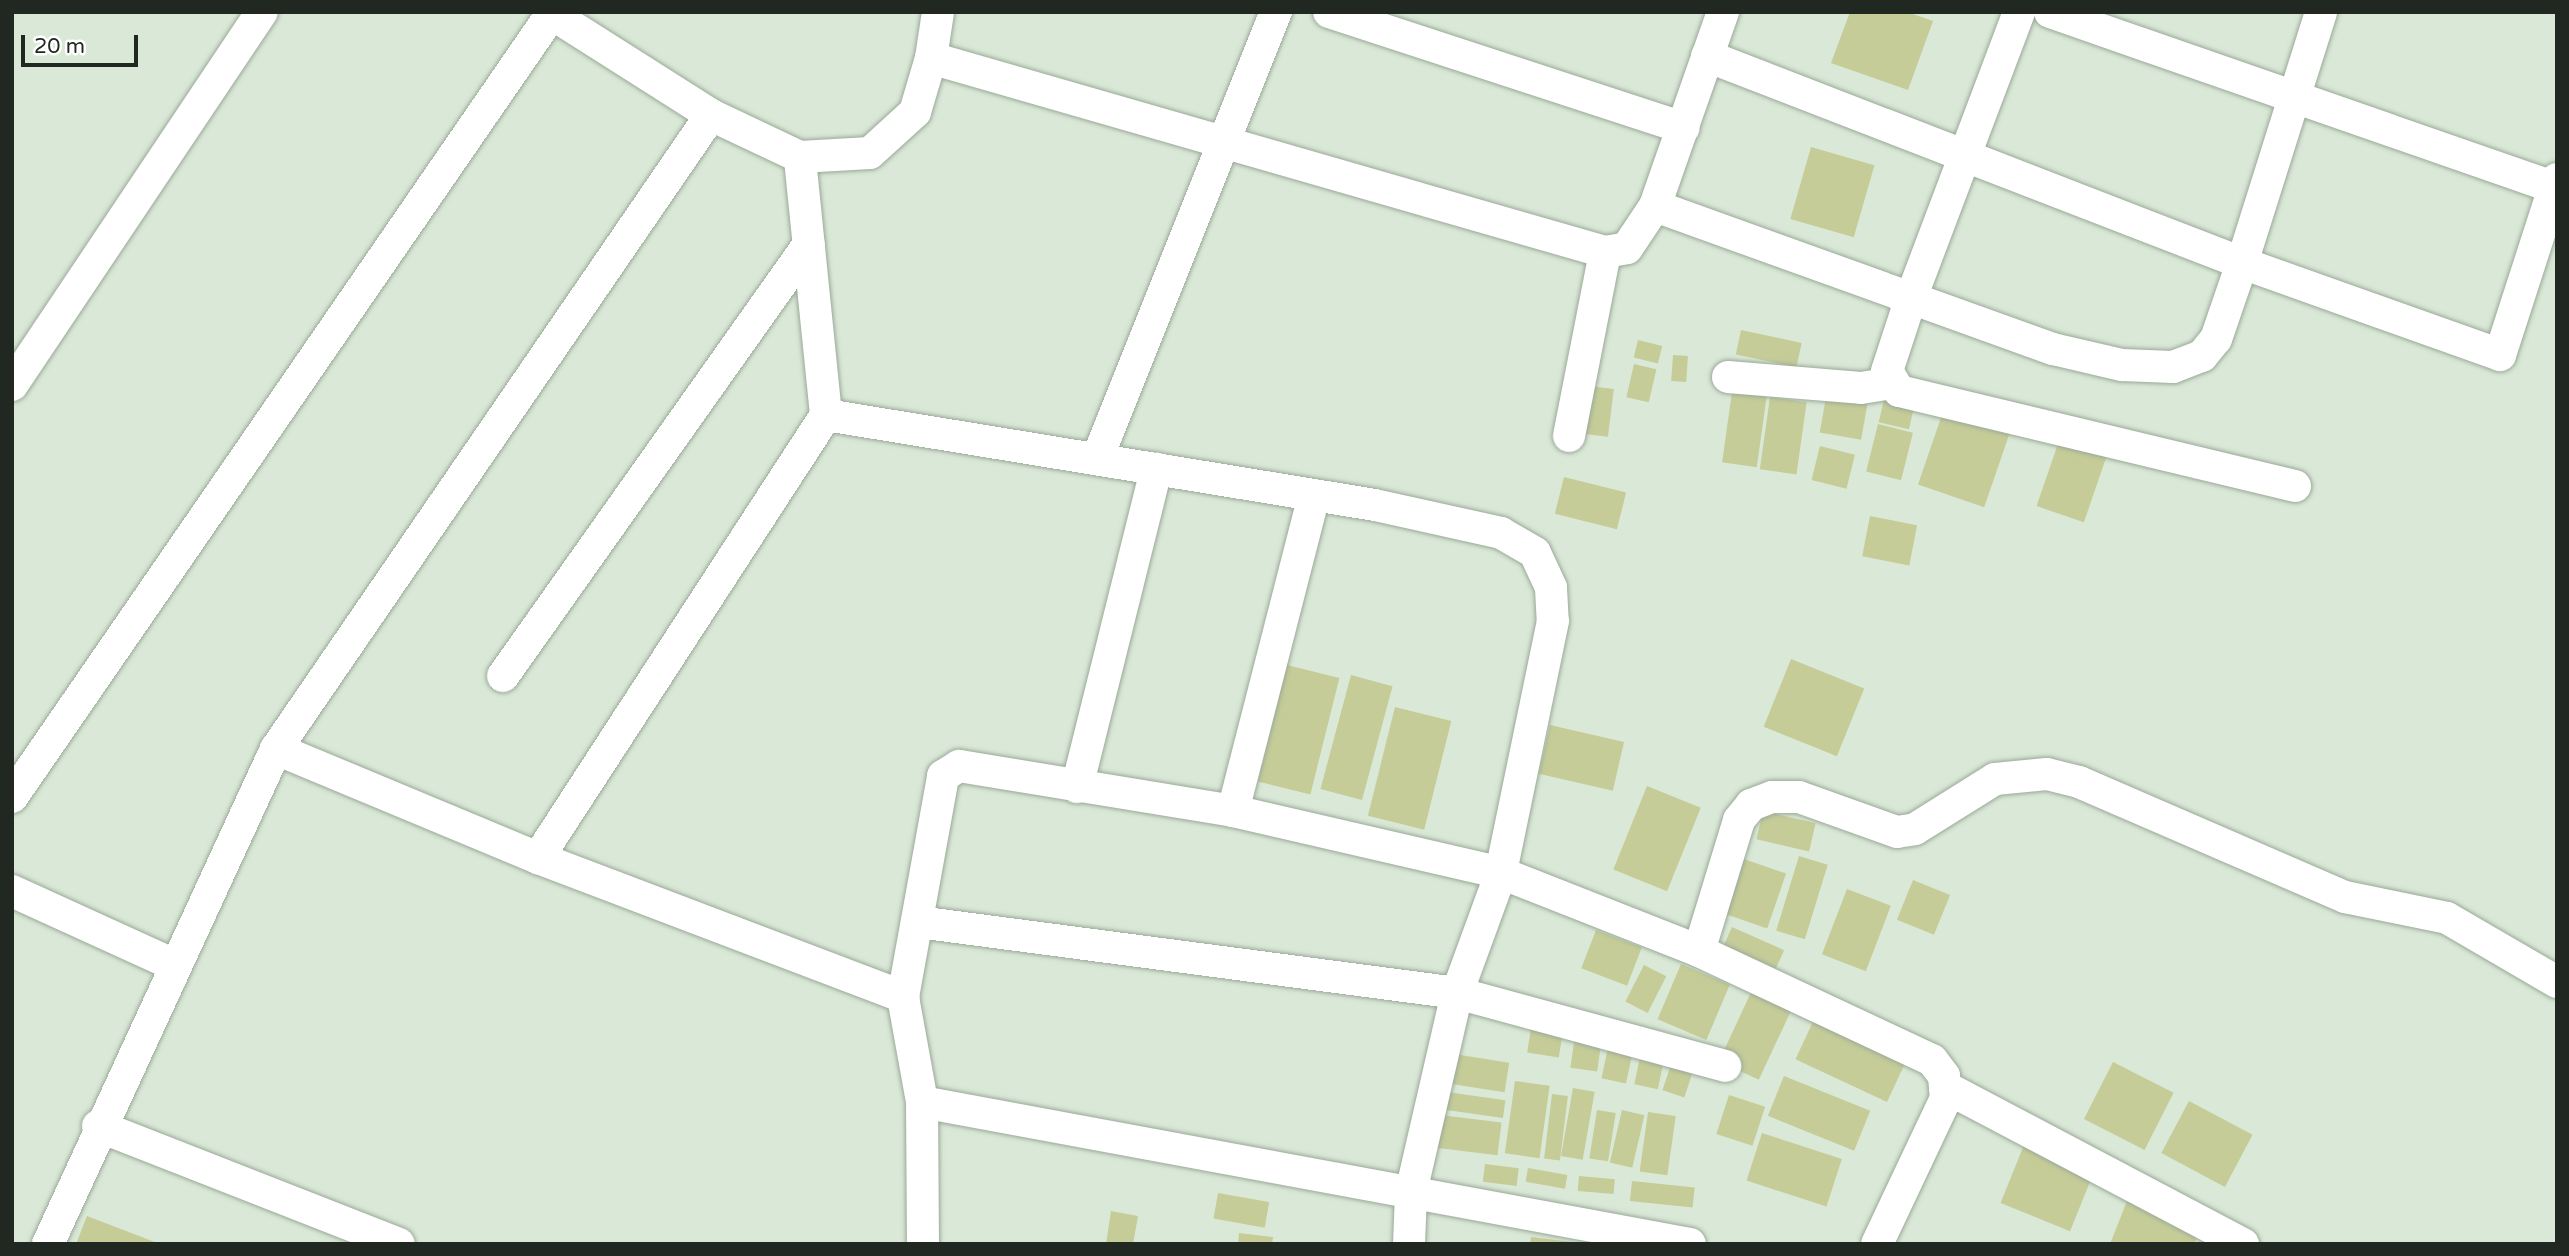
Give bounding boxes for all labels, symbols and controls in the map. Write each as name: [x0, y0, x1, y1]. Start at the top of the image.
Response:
scale bar: [24, 21, 142, 65]
text: 20 m: [34, 34, 85, 59]

